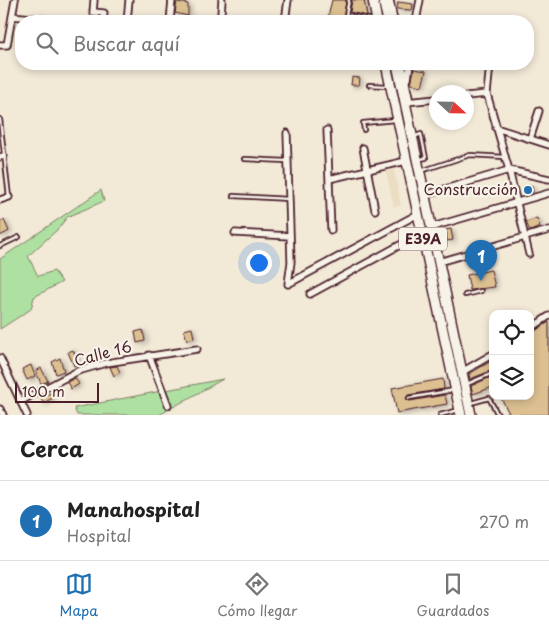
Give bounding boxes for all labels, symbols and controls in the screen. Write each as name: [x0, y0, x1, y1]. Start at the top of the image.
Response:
search box: [15, 15, 534, 70]
icon: search: [33, 29, 61, 57]
text: Buscar aquí: [73, 29, 180, 57]
north arrow: [429, 85, 474, 130]
place label: Construcción: [424, 177, 518, 200]
marker: Construcción: [522, 184, 534, 196]
road number: E39A: [399, 228, 447, 250]
pin: 1: [465, 240, 497, 281]
your location: [246, 250, 272, 276]
map controls: [489, 310, 534, 400]
button: locate: [489, 310, 534, 355]
street label: Calle 16: [71, 334, 134, 371]
button: layers: [489, 355, 534, 400]
scale bar: [15, 380, 99, 403]
text: 100 m: [22, 381, 65, 402]
text: Cerca: [20, 432, 84, 464]
text: Manahospital: [67, 495, 200, 523]
text: 1: [32, 509, 40, 533]
text: 270 m: [479, 509, 529, 533]
text: Hospital: [67, 523, 131, 547]
tab: Mapa: [60, 570, 98, 621]
tab: Cómo llegar: [217, 570, 297, 621]
tab: Guardados: [417, 570, 489, 621]

